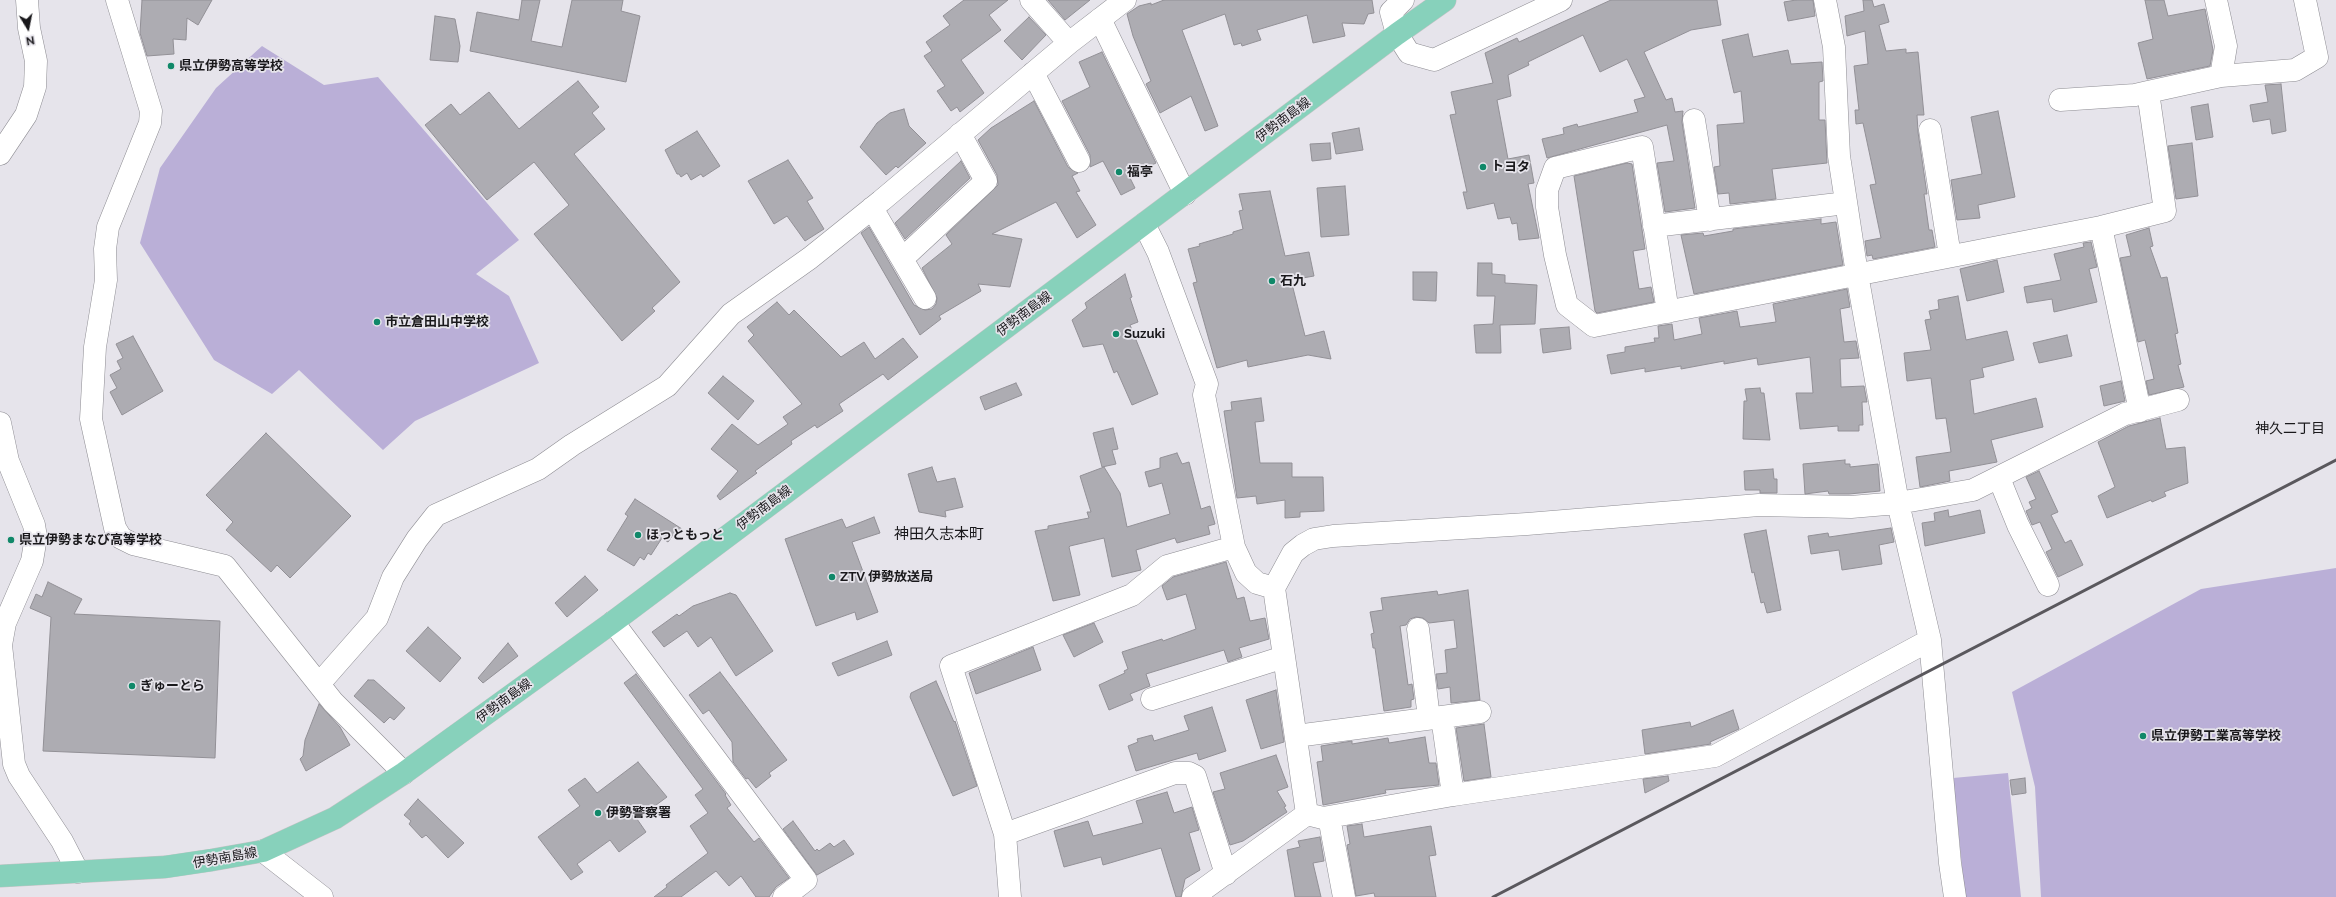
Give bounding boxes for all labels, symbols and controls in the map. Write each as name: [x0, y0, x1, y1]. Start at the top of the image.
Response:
north arrow: [8, 8, 48, 48]
text: N: [25, 33, 35, 47]
place label: 県立伊勢高等学校: [179, 58, 283, 74]
marker: 県立伊勢高等学校: [166, 61, 176, 71]
street label: 伊勢南島線: [1252, 94, 1314, 146]
place label: トヨタ: [1491, 159, 1530, 175]
marker: トヨタ: [1478, 162, 1488, 172]
place label: 福亭: [1127, 164, 1153, 180]
marker: 福亭: [1114, 167, 1124, 177]
place label: 石九: [1280, 273, 1306, 289]
marker: 石九: [1267, 276, 1277, 286]
street label: 伊勢南島線: [993, 288, 1055, 340]
place label: 市立倉田山中学校: [385, 314, 489, 330]
marker: 市立倉田山中学校: [372, 317, 382, 327]
place label: Suzuki: [1124, 326, 1165, 342]
marker: Suzuki: [1111, 329, 1121, 339]
district label: 神久二丁目: [2255, 421, 2325, 437]
street label: 伊勢南島線: [733, 482, 795, 534]
district label: 神田久志本町: [894, 525, 984, 543]
place label: ほっともっと: [646, 527, 724, 543]
marker: ほっともっと: [633, 530, 643, 540]
place label: 県立伊勢まなび高等学校: [19, 532, 162, 548]
marker: 県立伊勢まなび高等学校: [6, 535, 16, 545]
place label: ZTV 伊勢放送局: [840, 569, 933, 585]
marker: ZTV 伊勢放送局: [827, 572, 837, 582]
street label: 伊勢南島線: [473, 676, 535, 726]
place label: ぎゅーとら: [140, 678, 205, 694]
marker: ぎゅーとら: [127, 681, 137, 691]
place label: 県立伊勢工業高等学校: [2151, 728, 2281, 744]
marker: 県立伊勢工業高等学校: [2138, 731, 2148, 741]
place label: 伊勢警察署: [606, 805, 671, 821]
marker: 伊勢警察署: [593, 808, 603, 818]
street label: 伊勢南島線: [192, 845, 258, 871]

